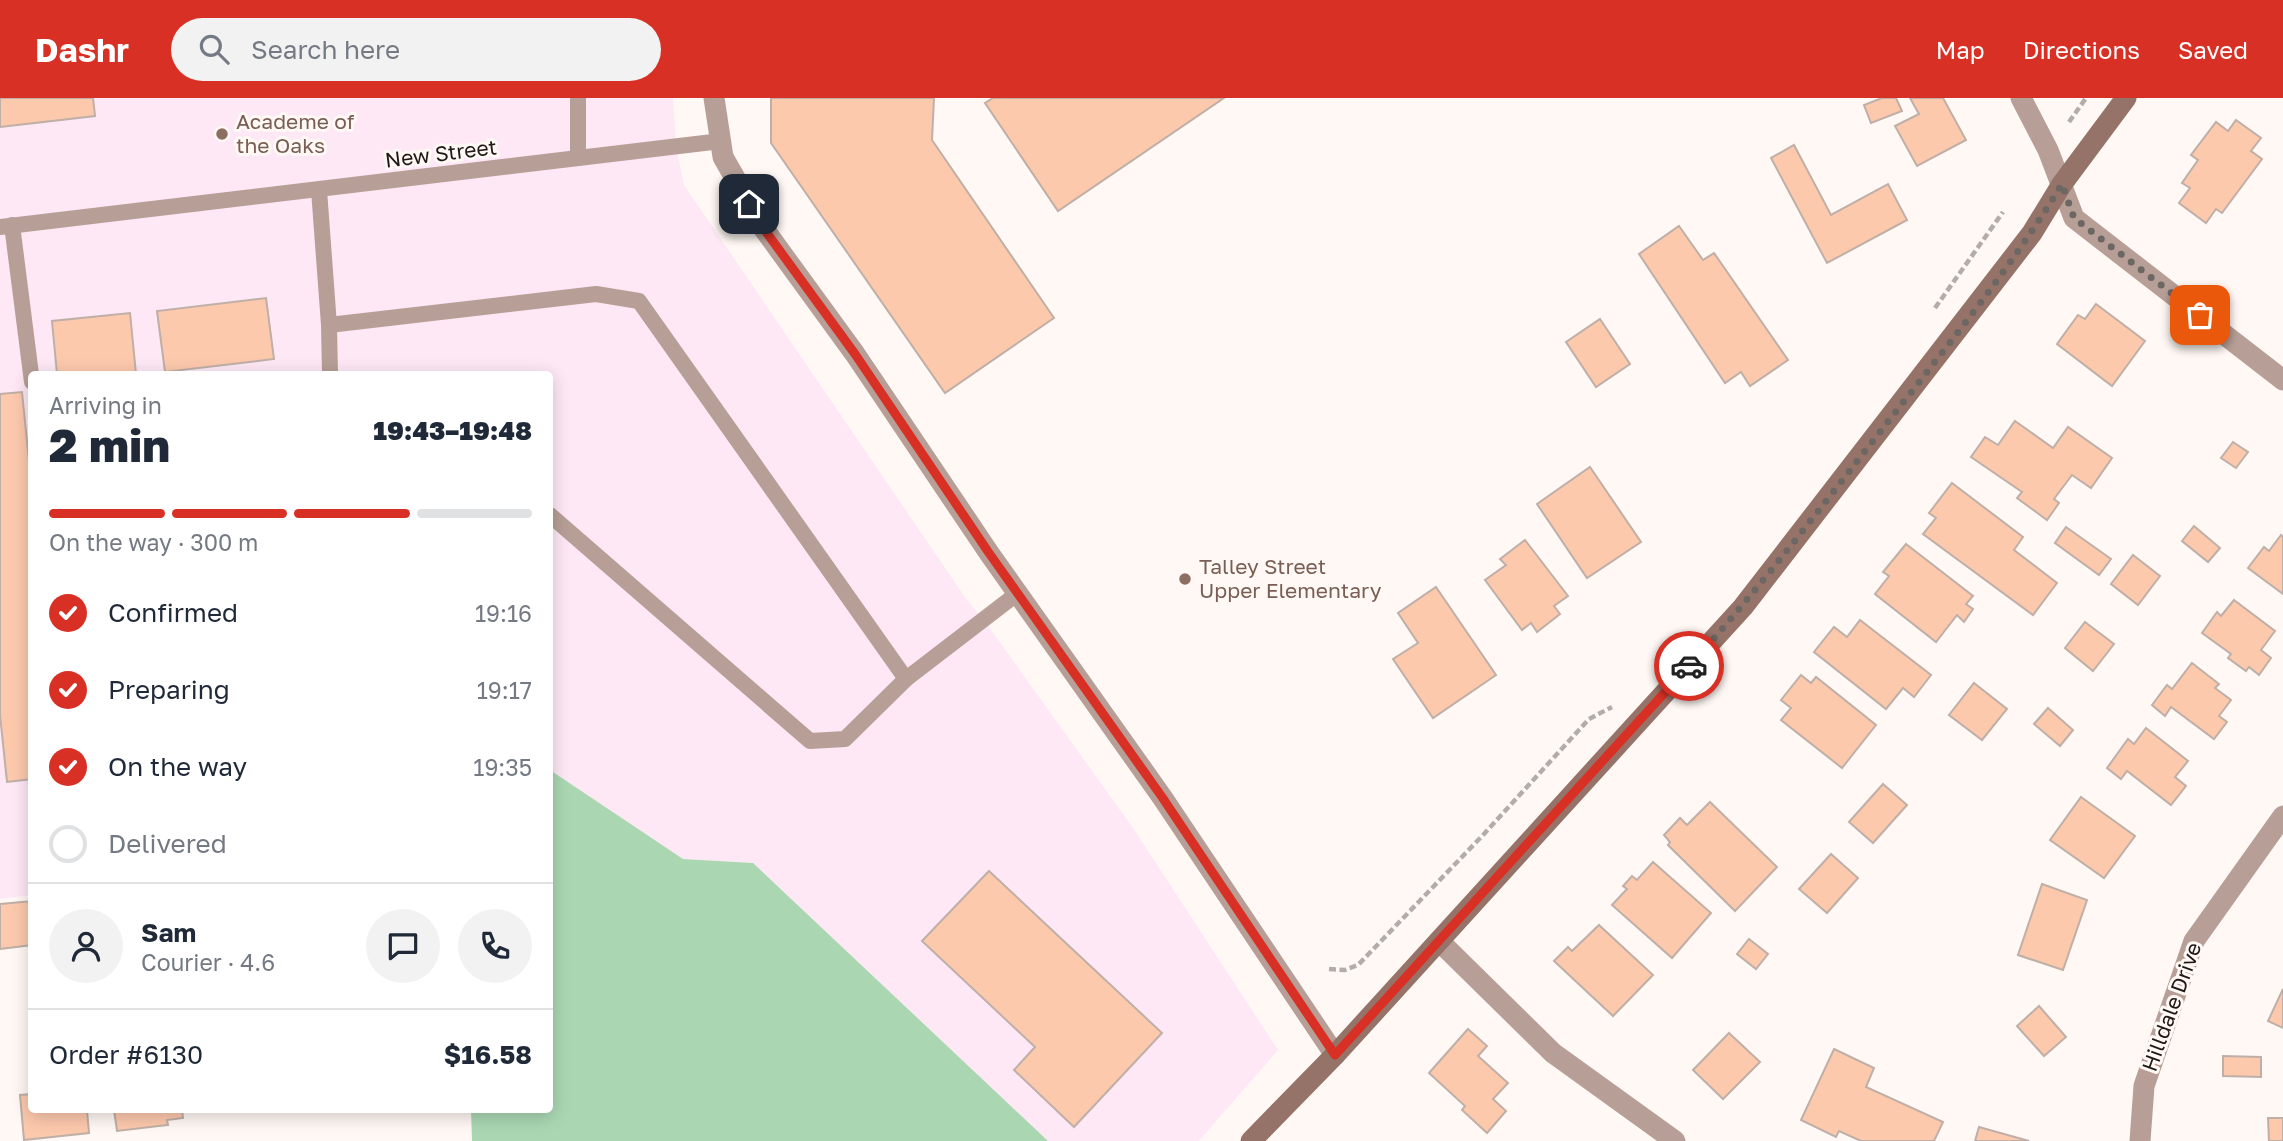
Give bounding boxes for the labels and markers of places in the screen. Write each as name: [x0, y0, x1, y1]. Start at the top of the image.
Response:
place label: Academe of the Oaks: [236, 108, 355, 158]
marker: Academe of the Oaks: [214, 126, 230, 142]
pin: [719, 174, 779, 234]
pin: [2170, 285, 2230, 345]
place label: Talley Street Upper Elementary: [1199, 553, 1382, 603]
marker: Talley Street Upper Elementary: [1177, 571, 1193, 587]

